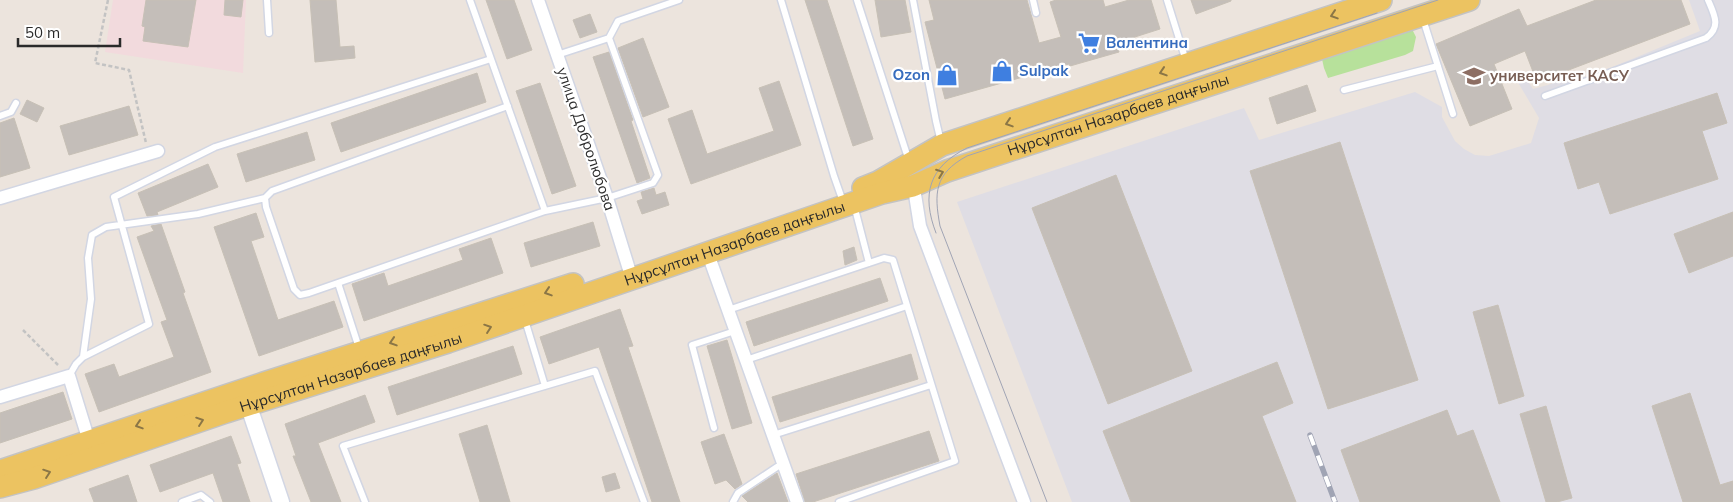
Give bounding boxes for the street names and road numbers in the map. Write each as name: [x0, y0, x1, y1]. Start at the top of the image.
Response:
street label: улица Добролюбова: [553, 65, 620, 213]
street label: Нұрсұлтан Назарбаев даңғылы: [1005, 69, 1231, 160]
street label: Нұрсұлтан Назарбаев даңғылы: [622, 196, 847, 290]
street label: Нұрсұлтан Назарбаев даңғылы: [237, 328, 464, 416]

